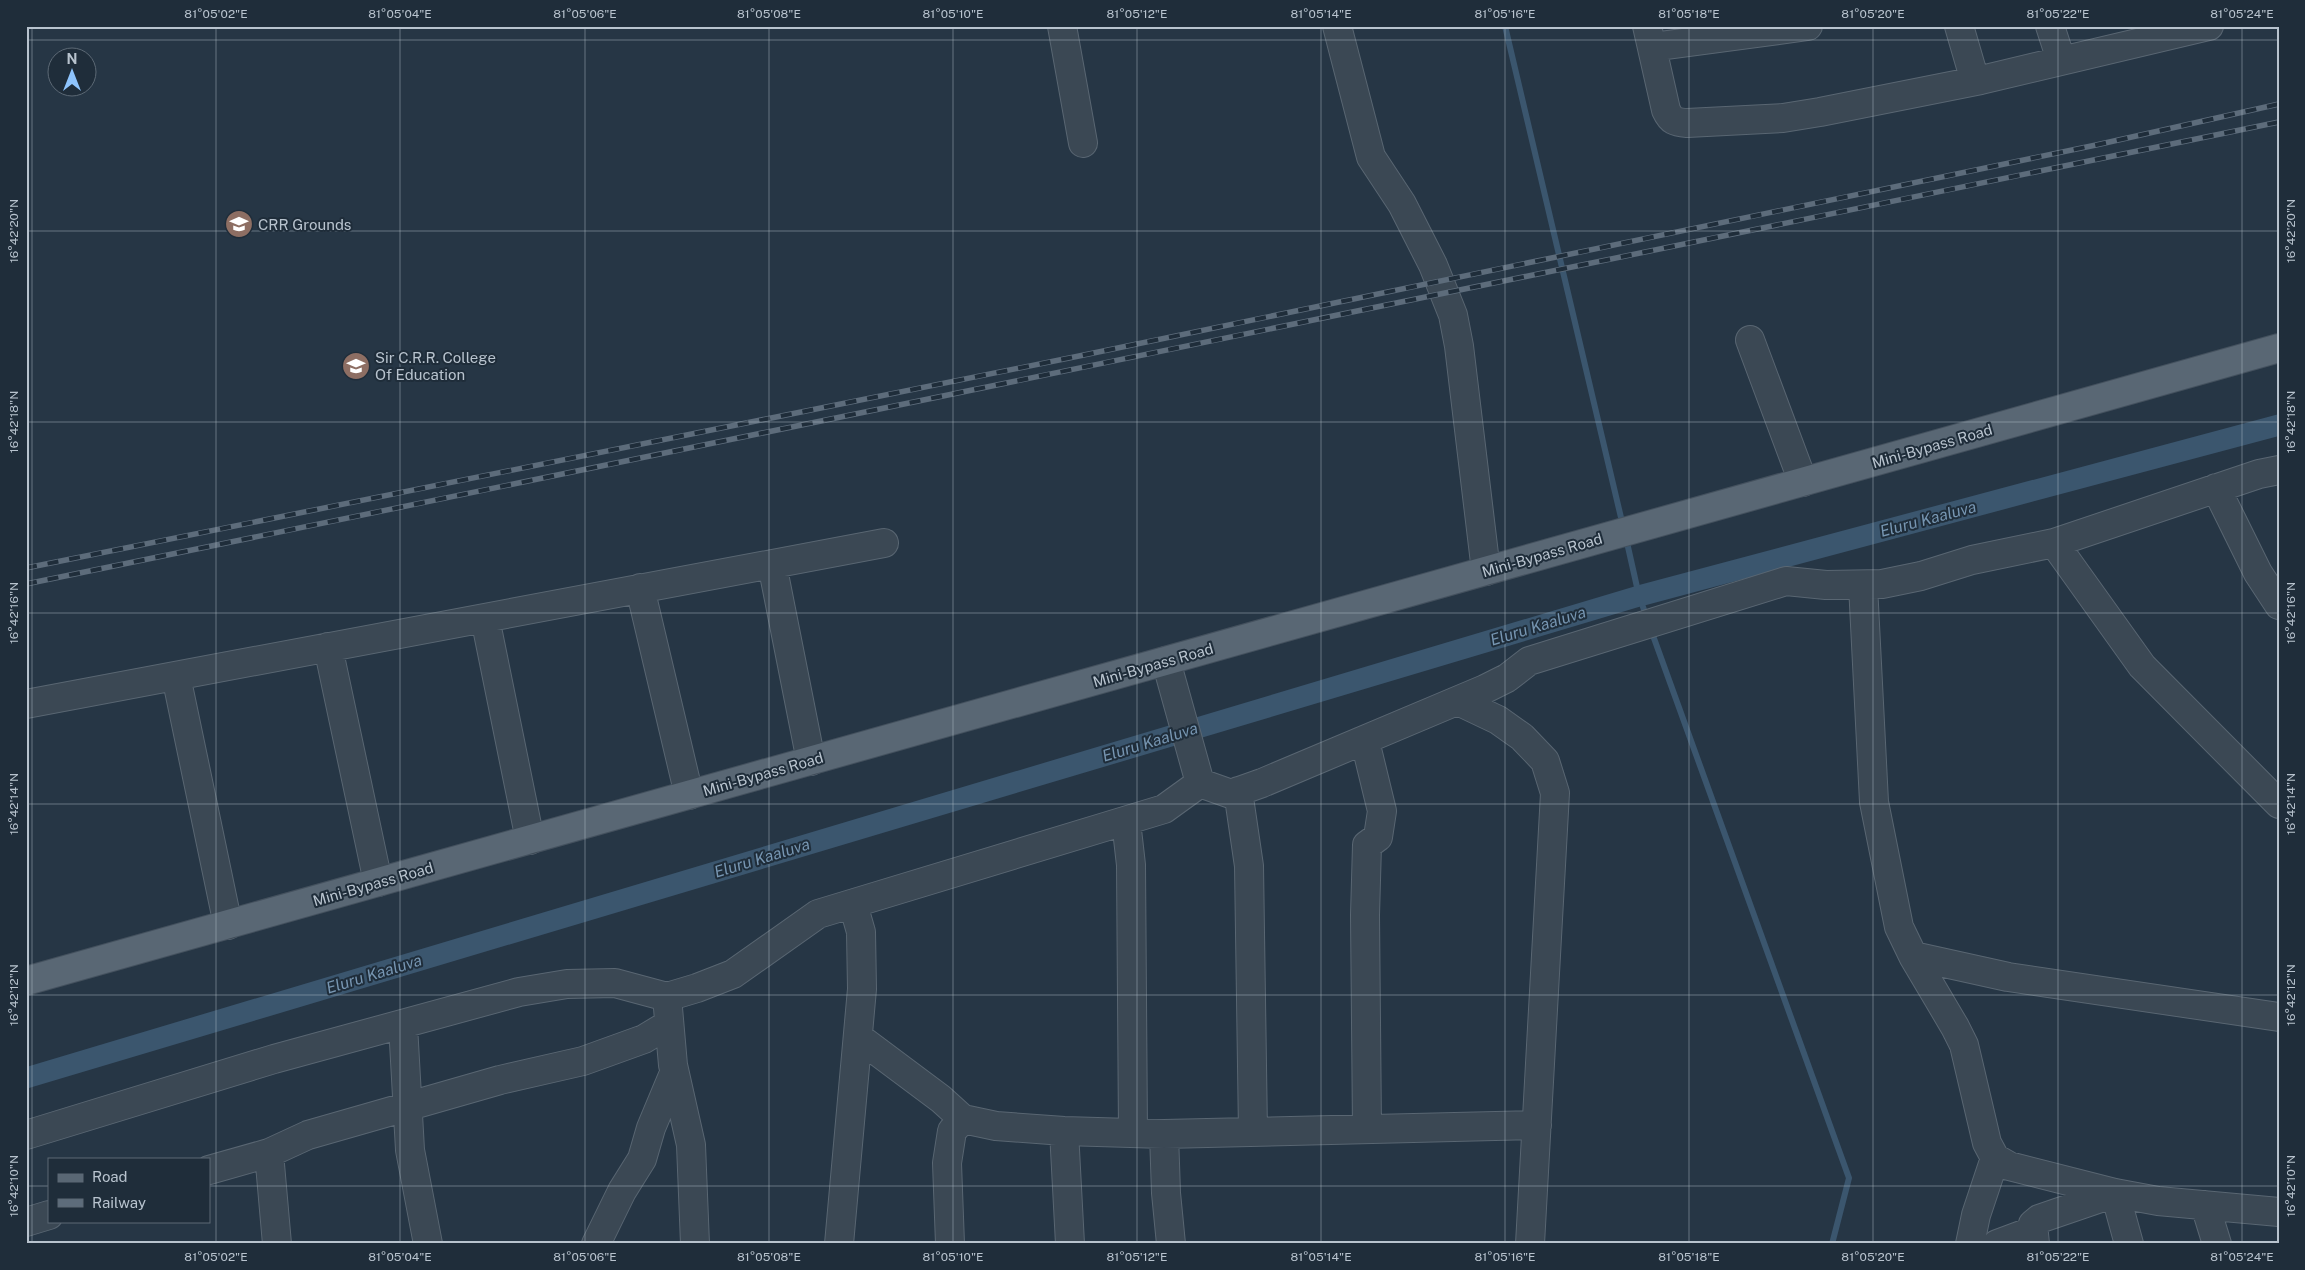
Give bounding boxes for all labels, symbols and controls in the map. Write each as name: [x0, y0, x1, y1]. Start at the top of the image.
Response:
text: 81°05'02"E: [184, 7, 248, 21]
text: 81°05'04"E: [368, 7, 432, 21]
text: 81°05'06"E: [553, 7, 617, 21]
text: 81°05'08"E: [737, 7, 801, 21]
text: 81°05'10"E: [923, 7, 984, 21]
text: 81°05'12"E: [1107, 7, 1167, 21]
text: 81°05'14"E: [1290, 7, 1352, 21]
text: 81°05'16"E: [1474, 7, 1536, 21]
text: 81°05'18"E: [1658, 7, 1720, 21]
text: 81°05'20"E: [1841, 7, 1905, 21]
text: 81°05'22"E: [2026, 7, 2090, 21]
text: 81°05'24"E: [2210, 7, 2274, 21]
north arrow: [48, 48, 98, 98]
text: N: [67, 51, 77, 67]
text: 16°42'20"N: [7, 199, 21, 263]
text: 16°42'20"N: [2284, 199, 2298, 263]
school or university icon: CRR Grounds: [224, 209, 254, 239]
place label: CRR Grounds: [258, 216, 351, 233]
place label: Sir C.R.R. College Of Education: [375, 349, 496, 383]
school or university icon: Sir C.R.R. College Of Education: [341, 351, 371, 381]
text: 16°42'18"N: [7, 391, 21, 453]
text: 16°42'18"N: [2284, 391, 2298, 453]
street label: Mini-Bypass Road: [1870, 421, 1994, 471]
water label: Eluru Kaaluva: [1878, 497, 1978, 541]
street label: Mini-Bypass Road: [1480, 530, 1604, 580]
text: 16°42'16"N: [7, 582, 21, 644]
text: 16°42'16"N: [2284, 582, 2298, 644]
water label: Eluru Kaaluva: [1488, 602, 1588, 650]
street label: Mini-Bypass Road: [1091, 640, 1215, 690]
water label: Eluru Kaaluva: [1100, 718, 1200, 766]
street label: Mini-Bypass Road: [701, 749, 825, 799]
text: 16°42'14"N: [7, 773, 21, 835]
text: 16°42'14"N: [2284, 773, 2298, 835]
water label: Eluru Kaaluva: [712, 834, 812, 882]
street label: Mini-Bypass Road: [311, 859, 435, 909]
water label: Eluru Kaaluva: [324, 950, 424, 998]
text: 16°42'12"N: [7, 964, 21, 1026]
text: 16°42'12"N: [2284, 964, 2298, 1026]
text: 16°42'10"N: [7, 1155, 21, 1217]
text: 16°42'10"N: [2284, 1155, 2298, 1217]
legend: [48, 1158, 210, 1222]
text: Road: [92, 1168, 128, 1185]
text: Railway: [92, 1194, 146, 1211]
text: 81°05'02"E: [184, 1250, 248, 1264]
text: 81°05'04"E: [368, 1250, 432, 1264]
text: 81°05'06"E: [553, 1250, 617, 1264]
text: 81°05'08"E: [737, 1250, 801, 1264]
text: 81°05'10"E: [923, 1250, 984, 1264]
text: 81°05'12"E: [1107, 1250, 1167, 1264]
text: 81°05'14"E: [1290, 1250, 1352, 1264]
text: 81°05'16"E: [1474, 1250, 1536, 1264]
text: 81°05'18"E: [1658, 1250, 1720, 1264]
text: 81°05'20"E: [1841, 1250, 1905, 1264]
text: 81°05'22"E: [2026, 1250, 2090, 1264]
text: 81°05'24"E: [2210, 1250, 2274, 1264]

